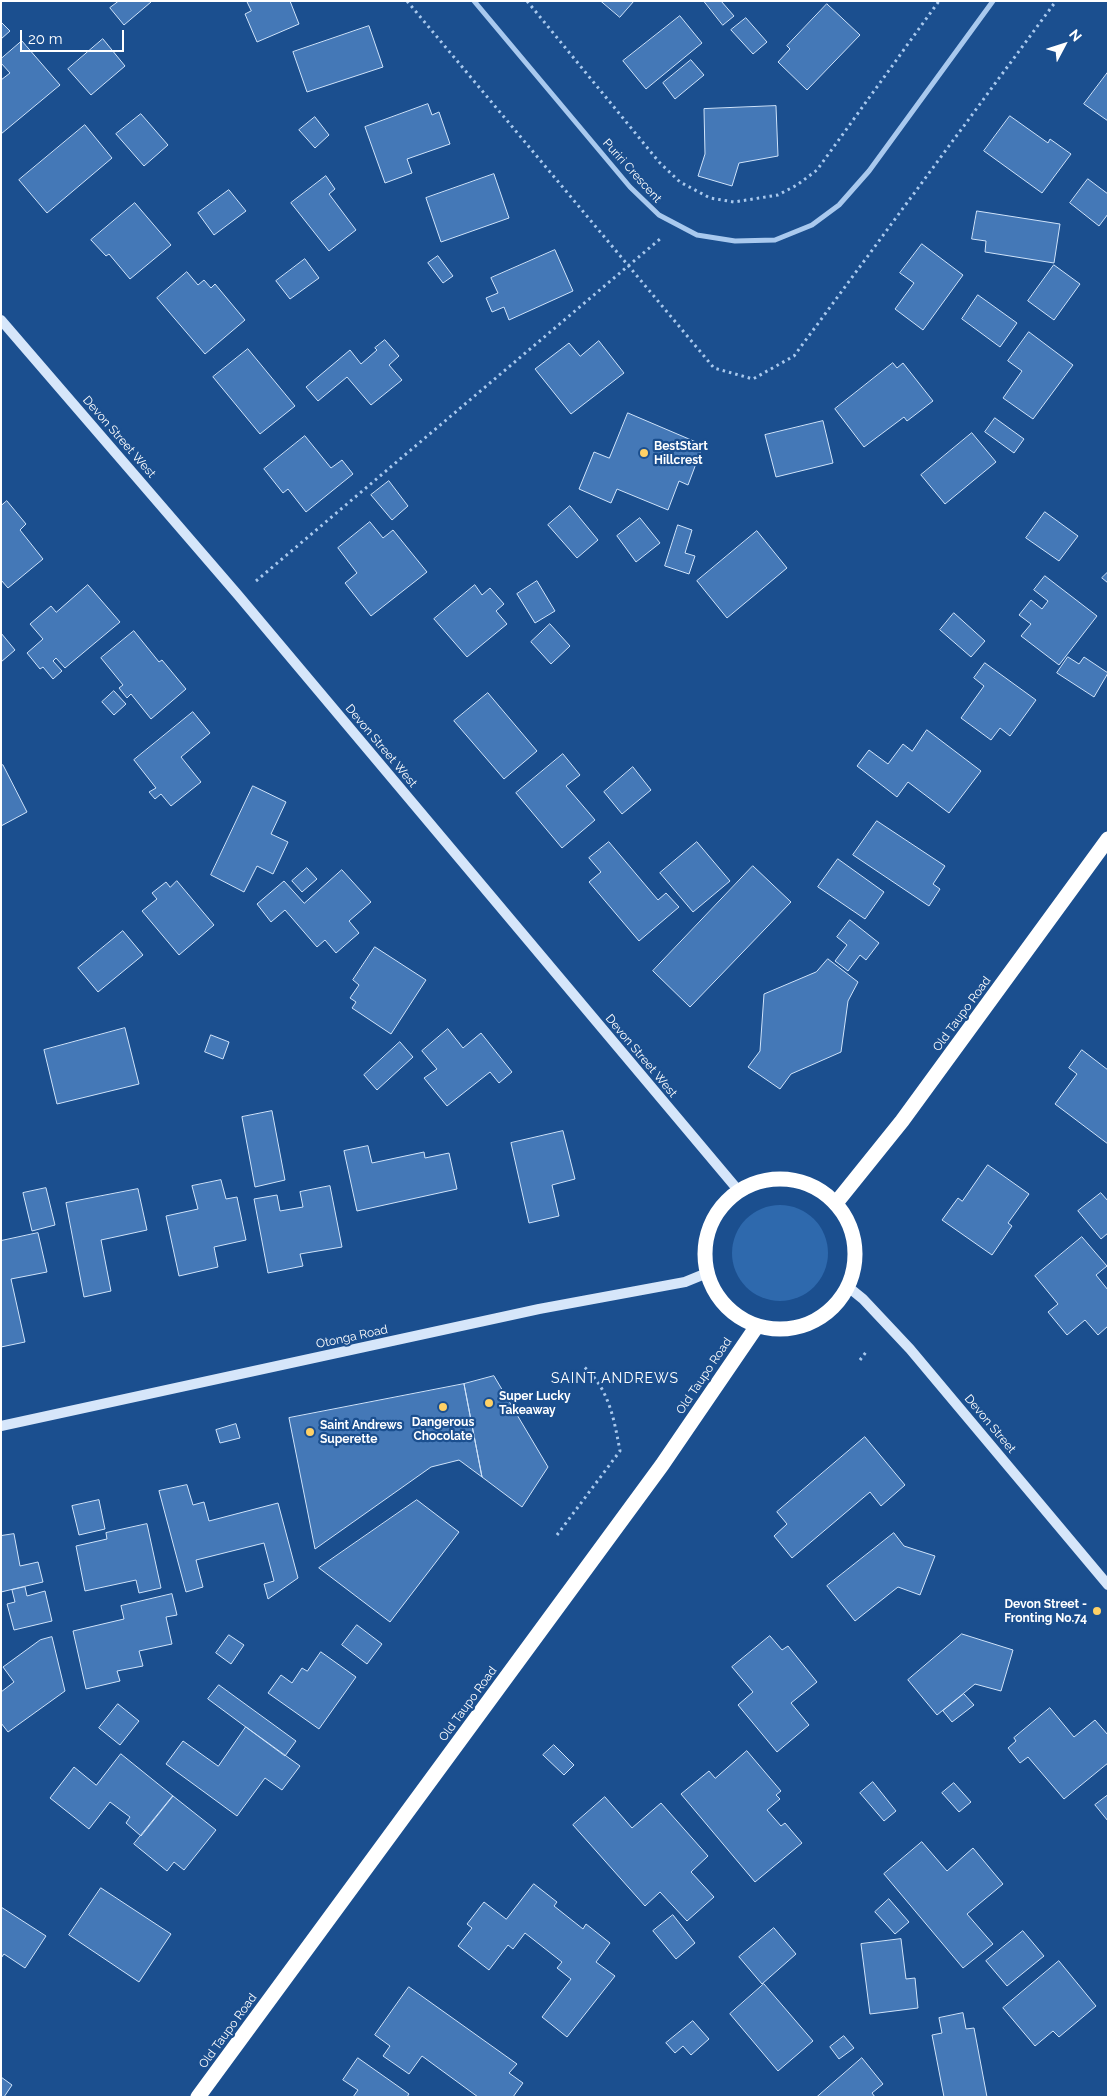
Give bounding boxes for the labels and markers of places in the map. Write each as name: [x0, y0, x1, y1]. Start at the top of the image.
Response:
place label: BestStart Hillcrest: [654, 439, 708, 467]
marker: BestStart Hillcrest: [638, 447, 650, 459]
place label: Super Lucky Takeaway: [499, 1389, 571, 1417]
marker: Super Lucky Takeaway: [483, 1397, 495, 1409]
marker: Dangerous Chocolate: [437, 1401, 449, 1413]
place label: Dangerous Chocolate: [412, 1415, 474, 1443]
place label: Saint Andrews Superette: [320, 1418, 402, 1446]
marker: Saint Andrews Superette: [304, 1426, 316, 1438]
place label: Devon Street - Fronting No.74: [1004, 1597, 1087, 1625]
marker: Devon Street - Fronting No.74: [1091, 1605, 1103, 1617]

